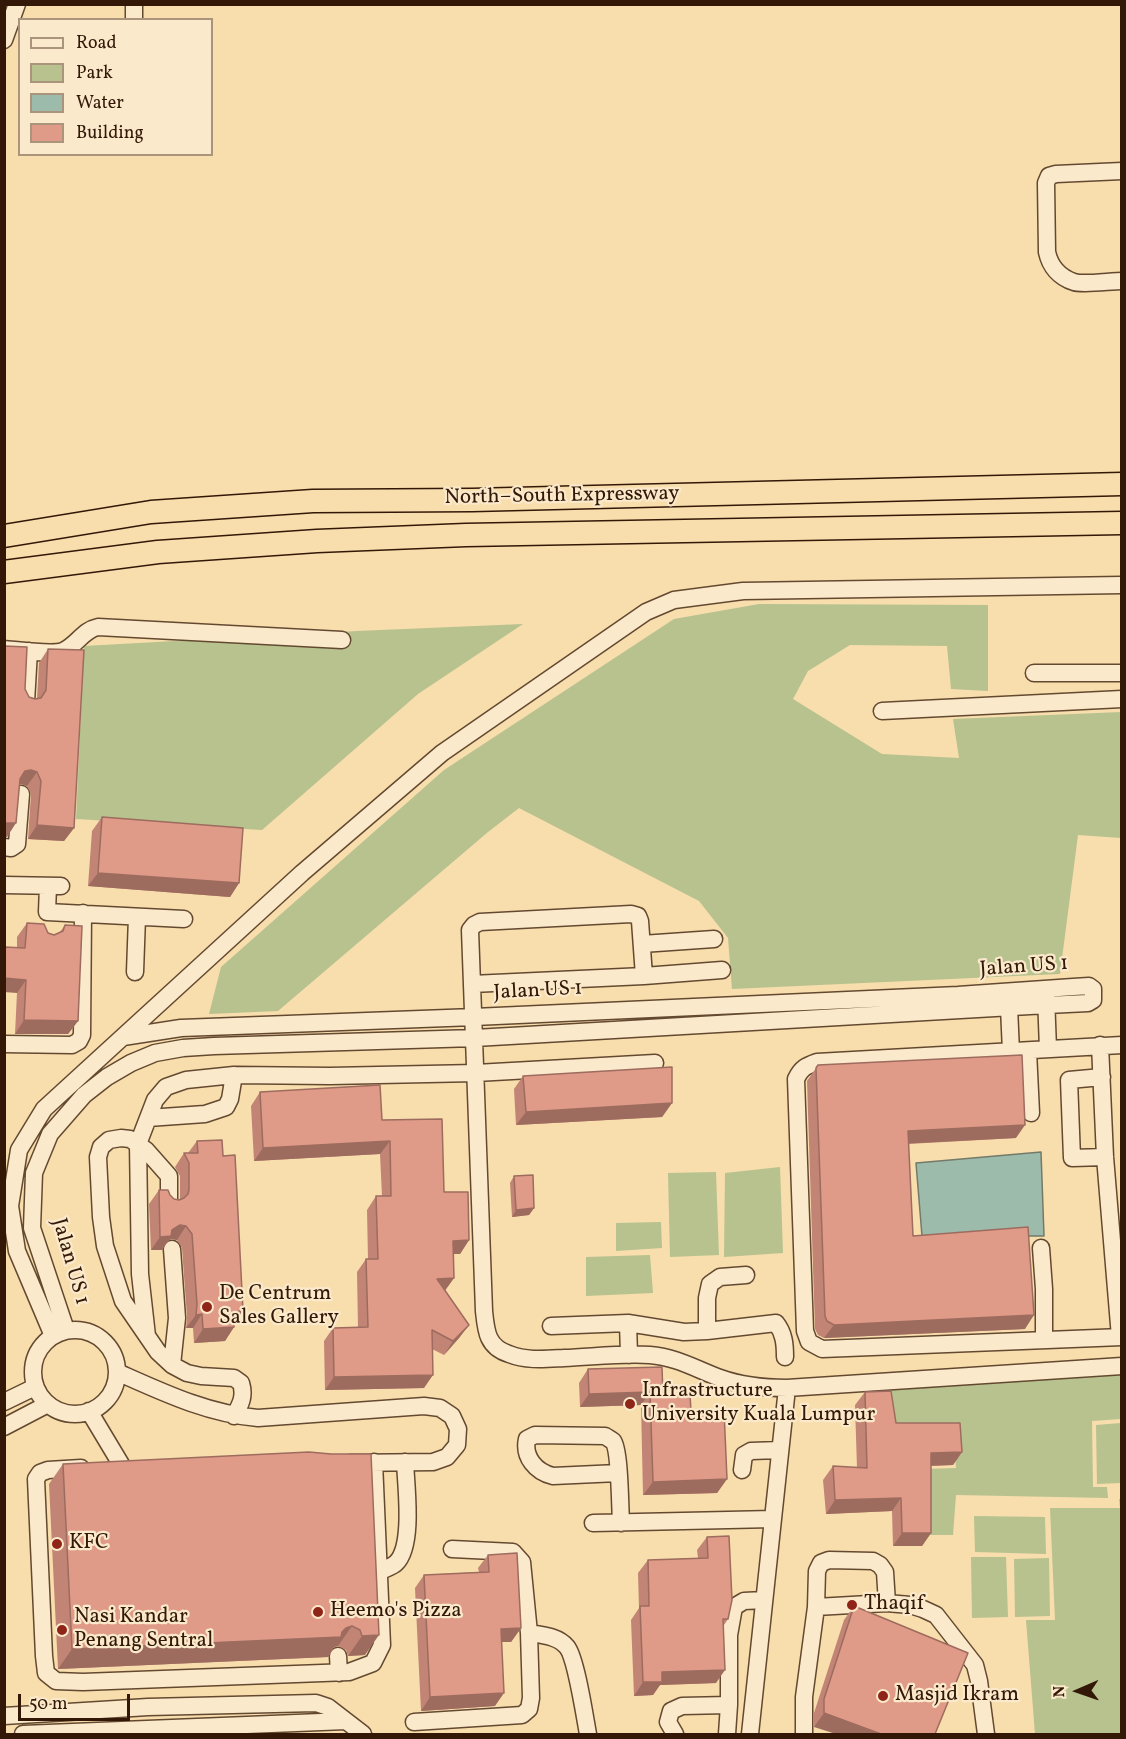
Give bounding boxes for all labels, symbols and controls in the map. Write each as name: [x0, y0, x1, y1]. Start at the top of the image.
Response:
legend: [18, 18, 213, 156]
text: Road: [76, 31, 117, 56]
text: Park: [76, 61, 113, 86]
text: Water: [76, 91, 124, 116]
text: Building: [76, 121, 144, 146]
street label: North–South Expressway: [444, 482, 680, 512]
street label: Jalan US 1: [979, 952, 1069, 984]
street label: Jalan US 1: [493, 977, 583, 1007]
street label: Jalan US 1: [45, 1216, 93, 1308]
place label: De Centrum Sales Gallery: [219, 1282, 339, 1332]
marker: De Centrum Sales Gallery: [200, 1300, 214, 1314]
place label: Infrastructure University Kuala Lumpur: [642, 1379, 875, 1429]
marker: Infrastructure University Kuala Lumpur: [623, 1397, 637, 1411]
place label: KFC: [69, 1531, 109, 1557]
marker: KFC: [50, 1537, 64, 1551]
place label: Thaqif: [864, 1592, 924, 1618]
marker: Thaqif: [845, 1598, 859, 1612]
place label: Heemo's Pizza: [330, 1599, 462, 1625]
place label: Nasi Kandar Penang Sentral: [74, 1605, 213, 1655]
marker: Heemo's Pizza: [311, 1605, 325, 1619]
marker: Nasi Kandar Penang Sentral: [55, 1623, 69, 1637]
north arrow: [1048, 1661, 1108, 1721]
scale bar: [21, 1682, 134, 1720]
place label: Masjid Ikram: [895, 1683, 1019, 1709]
text: N: [1049, 1685, 1071, 1698]
marker: Masjid Ikram: [876, 1689, 890, 1703]
text: 50 m: [29, 1692, 68, 1717]

